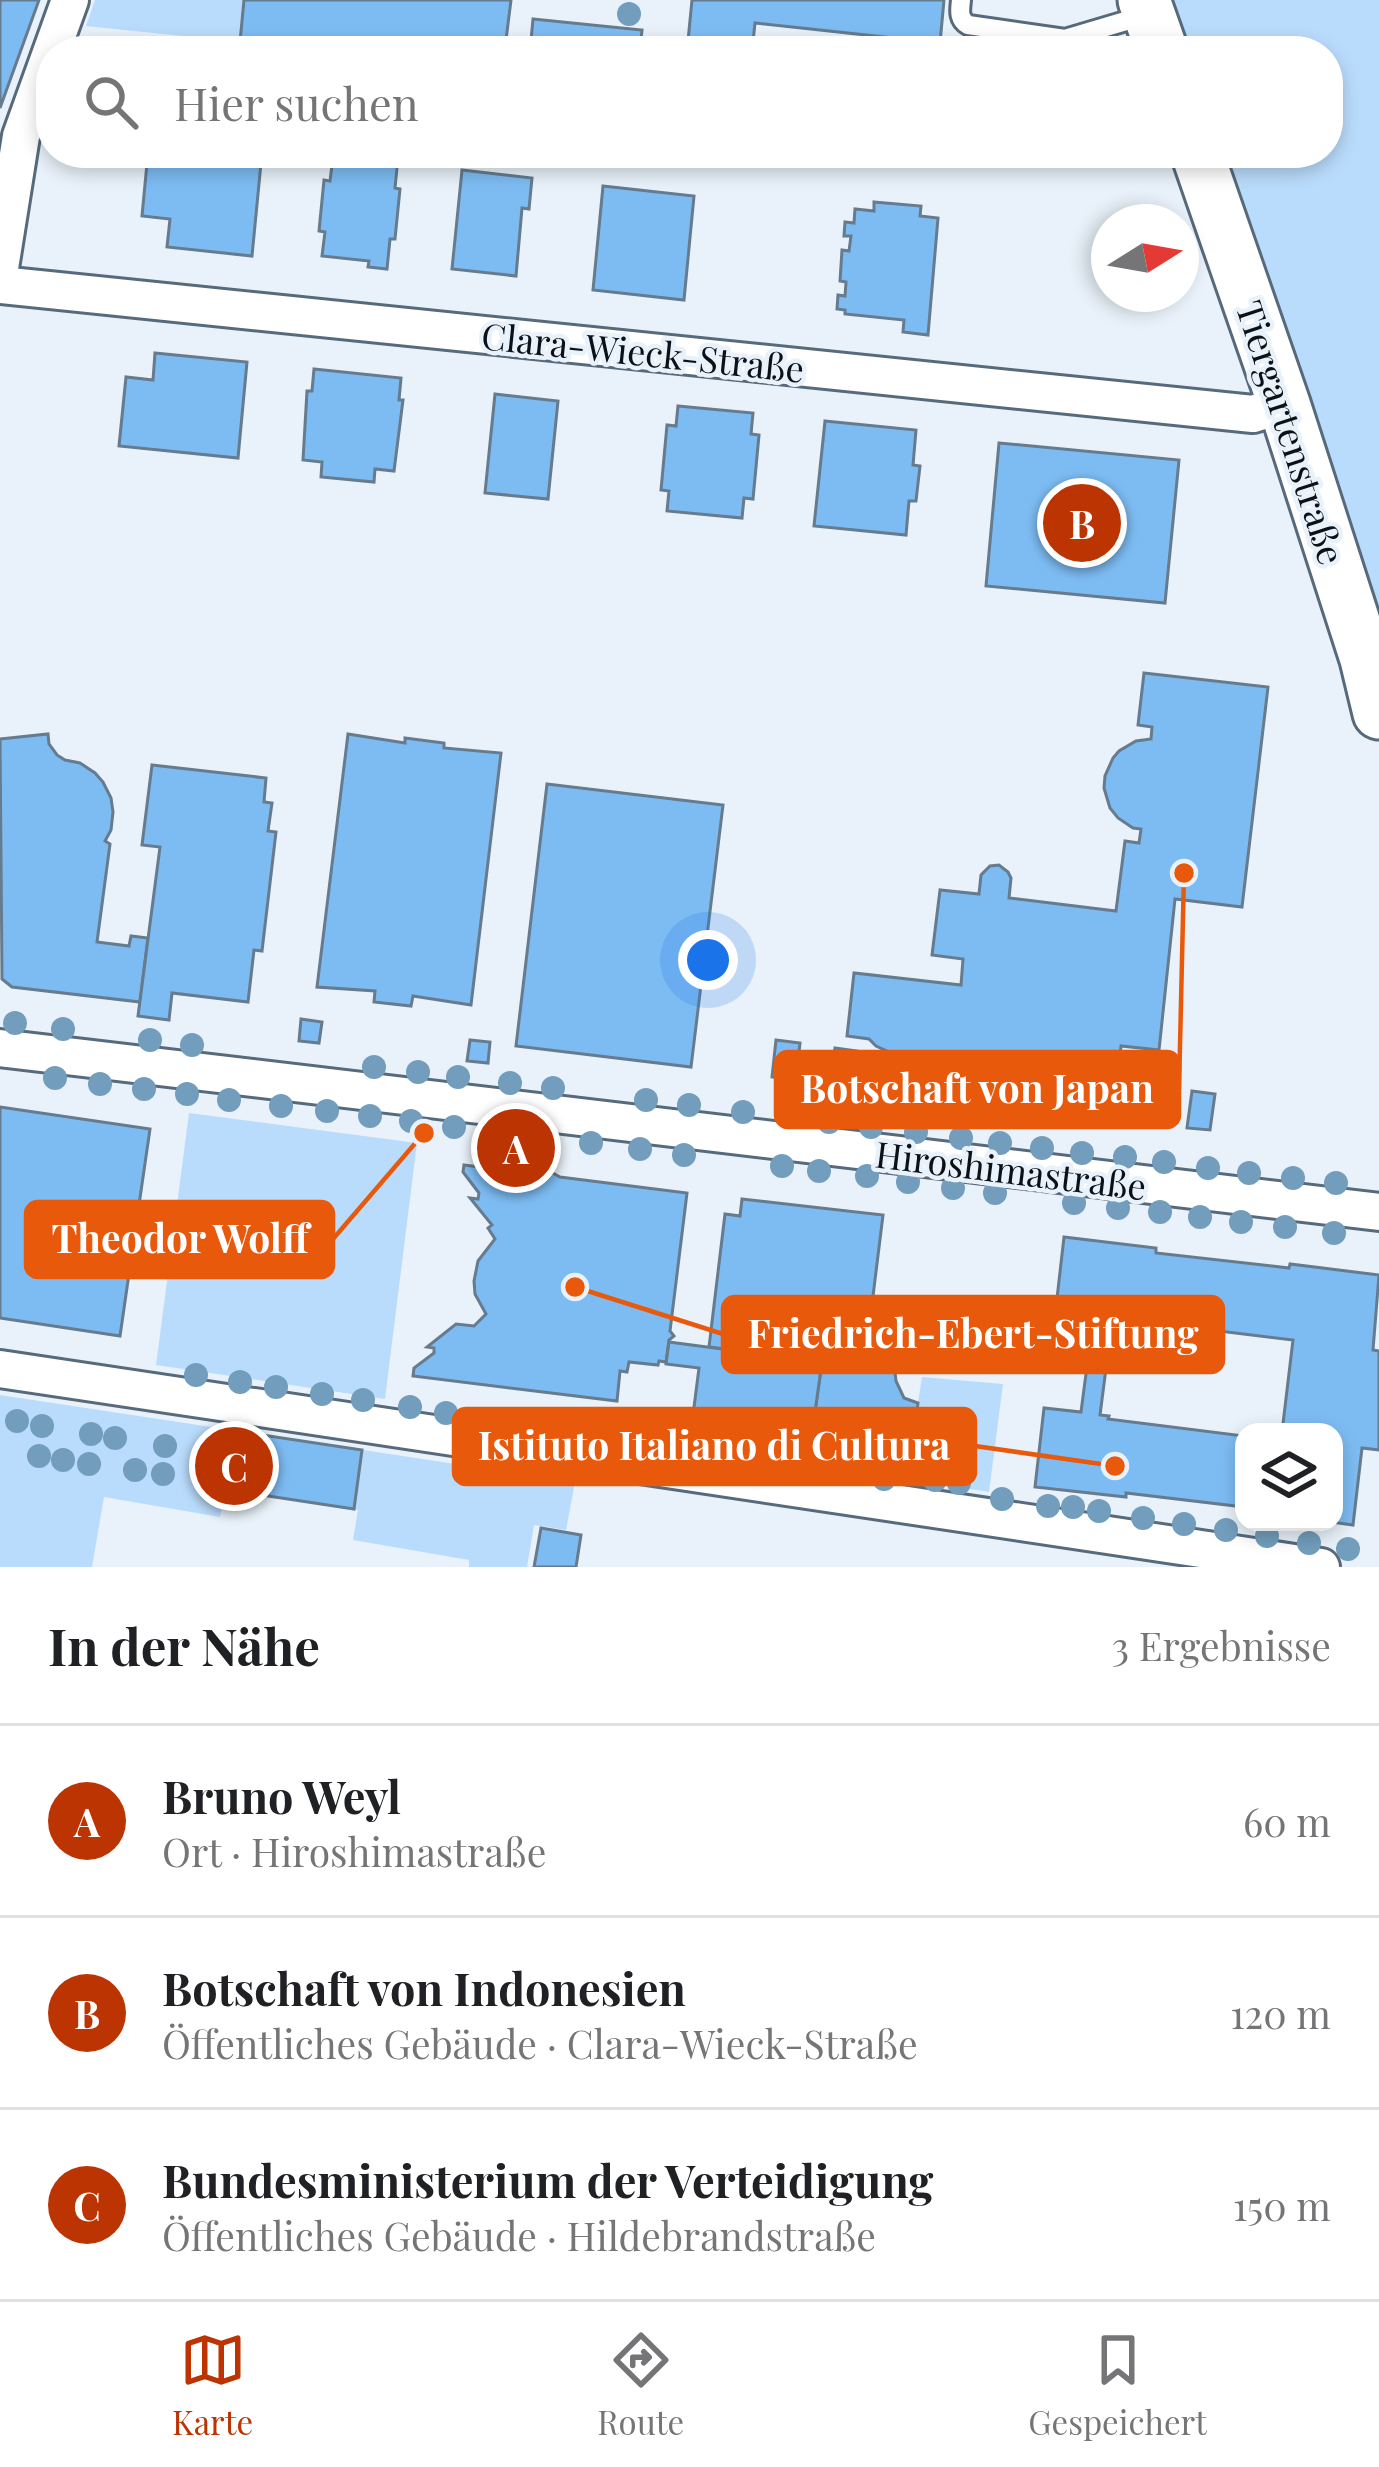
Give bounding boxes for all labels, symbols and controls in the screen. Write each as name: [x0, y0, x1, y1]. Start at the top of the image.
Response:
search box: [36, 36, 1343, 168]
icon: search: [78, 69, 144, 135]
text: Hier suchen: [174, 72, 419, 132]
north arrow: [1091, 204, 1199, 312]
street label: Tiergartenstraße: [1227, 294, 1357, 570]
street label: Clara-Wieck-Straße: [479, 310, 807, 392]
pin: B: [1043, 478, 1121, 568]
your location: [678, 930, 738, 990]
callout: Botschaft von Japan: [776, 1052, 1179, 1127]
text: Botschaft von Japan: [800, 1061, 1154, 1113]
pin: A: [477, 1103, 555, 1193]
street label: Hiroshimastraße: [873, 1129, 1149, 1209]
callout: Theodor Wolff: [26, 1202, 333, 1277]
text: Theodor Wolff: [51, 1211, 312, 1263]
callout: Friedrich-Ebert-Stiftung: [723, 1297, 1223, 1372]
text: Friedrich-Ebert-Stiftung: [747, 1306, 1199, 1358]
callout: Istituto Italiano di Cultura: [454, 1409, 975, 1484]
text: Istituto Italiano di Cultura: [478, 1418, 950, 1470]
pin: C: [195, 1421, 273, 1511]
map controls: [1235, 1423, 1343, 1531]
button: layers: [1235, 1423, 1343, 1531]
text: In der Nähe: [48, 1611, 320, 1679]
text: 3 Ergebnisse: [1111, 1619, 1331, 1671]
text: Bruno Weyl: [162, 1765, 401, 1825]
text: A: [74, 1795, 100, 1847]
text: 60 m: [1243, 1795, 1331, 1847]
text: Ort · Hiroshimastraße: [162, 1825, 546, 1877]
text: Botschaft von Indonesien: [162, 1957, 686, 2017]
text: B: [74, 1987, 100, 2039]
text: 120 m: [1230, 1987, 1331, 2039]
text: Öffentliches Gebäude · Clara-Wieck-Straße: [162, 2017, 918, 2069]
text: Bundesministerium der Verteidigung: [162, 2149, 933, 2209]
text: C: [73, 2179, 101, 2231]
text: 150 m: [1233, 2179, 1331, 2231]
text: Öffentliches Gebäude · Hildebrandstraße: [162, 2209, 876, 2261]
tab: Karte: [172, 2327, 253, 2443]
tab: Route: [597, 2327, 684, 2443]
tab: Gespeichert: [1028, 2327, 1207, 2443]

